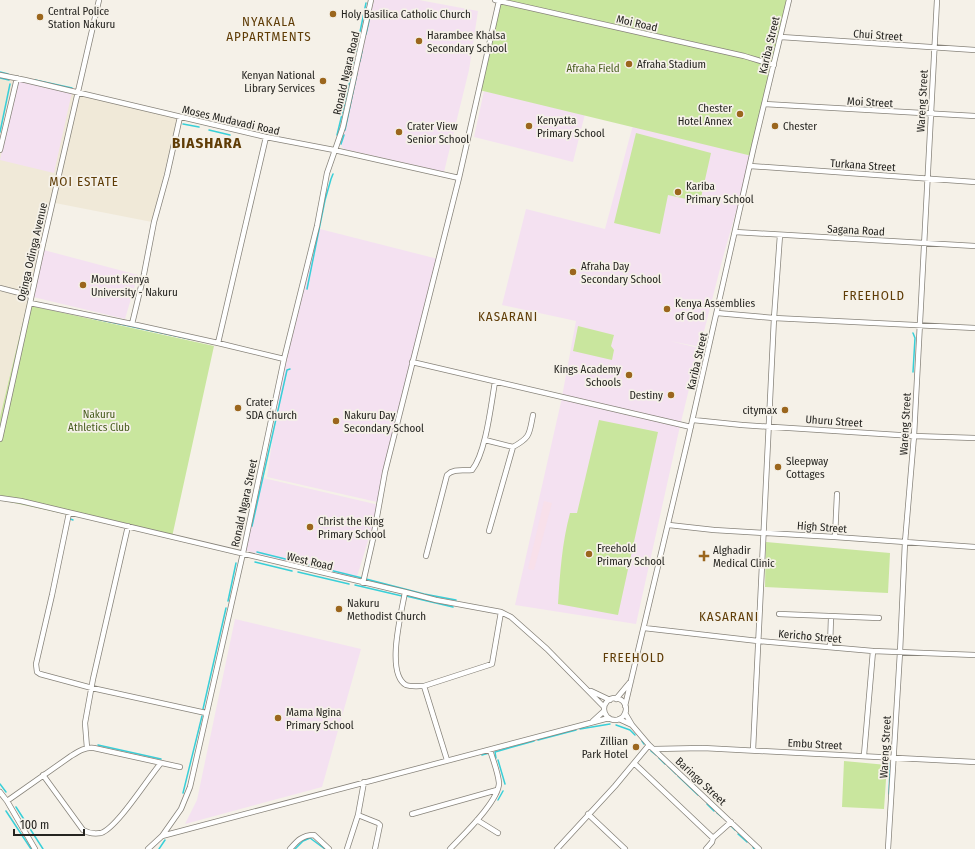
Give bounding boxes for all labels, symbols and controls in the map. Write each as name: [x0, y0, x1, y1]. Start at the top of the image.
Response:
place label: Central Police Station Nakuru: [48, 5, 115, 31]
place label: Holy Basilica Catholic Church: [341, 8, 471, 21]
marker: Holy Basilica Catholic Church: [328, 9, 338, 19]
marker: Central Police Station Nakuru: [35, 12, 45, 22]
street label: Moi Road: [615, 12, 659, 35]
district label: NYAKALA APPARTMENTS: [226, 14, 312, 44]
street label: Kariba Street: [757, 15, 782, 75]
street label: Chui Street: [853, 27, 903, 44]
place label: Harambee Khalsa Secondary School: [427, 29, 507, 55]
street label: Ronald Ngara Road: [331, 30, 362, 116]
marker: Harambee Khalsa Secondary School: [414, 36, 424, 46]
place label: Afraha Stadium: [637, 58, 706, 71]
marker: Afraha Stadium: [624, 59, 634, 69]
park label: Afraha Field: [566, 62, 620, 75]
place label: Kenyan National Library Services: [241, 69, 315, 95]
street label: Wareng Street: [914, 69, 931, 133]
marker: Kenyan National Library Services: [318, 76, 328, 86]
street label: Moi Street: [847, 95, 894, 110]
place label: Chester Hotel Annex: [678, 102, 732, 128]
street label: Moses Mudavadi Road: [181, 103, 281, 138]
marker: Chester Hotel Annex: [735, 109, 745, 119]
place label: Kenyatta Primary School: [537, 114, 605, 140]
place label: Crater View Senior School: [407, 120, 469, 146]
place label: Chester: [783, 120, 817, 133]
marker: Kenyatta Primary School: [524, 121, 534, 131]
marker: Chester: [770, 121, 780, 131]
marker: Crater View Senior School: [394, 127, 404, 137]
district label: BIASHARA: [172, 134, 242, 152]
street label: Turkana Street: [830, 157, 896, 174]
district label: MOI ESTATE: [49, 174, 119, 189]
place label: Kariba Primary School: [686, 180, 754, 206]
marker: Kariba Primary School: [673, 187, 683, 197]
street label: Oginga Odinga Avenue: [15, 201, 50, 303]
street label: Sagana Road: [827, 222, 885, 238]
place label: Afraha Day Secondary School: [581, 260, 661, 286]
marker: Afraha Day Secondary School: [568, 267, 578, 277]
place label: Mount Kenya University - Nakuru: [91, 273, 178, 299]
marker: Mount Kenya University - Nakuru: [78, 280, 88, 290]
district label: FREEHOLD: [843, 288, 905, 303]
place label: Kenya Assemblies of God: [675, 297, 755, 323]
marker: Kenya Assemblies of God: [662, 304, 672, 314]
district label: KASARANI: [478, 309, 538, 324]
street label: Kariba Street: [685, 331, 710, 391]
place label: Kings Academy Schools: [554, 363, 621, 389]
marker: Kings Academy Schools: [624, 370, 634, 380]
place label: Destiny: [629, 389, 663, 402]
marker: Destiny: [666, 390, 676, 400]
street label: Wareng Street: [897, 392, 914, 456]
place label: Crater SDA Church: [246, 396, 297, 422]
marker: Crater SDA Church: [233, 403, 243, 413]
place label: citymax: [742, 404, 777, 417]
marker: citymax: [780, 405, 790, 415]
park label: Nakuru Athletics Club: [68, 408, 130, 434]
place label: Nakuru Day Secondary School: [344, 409, 424, 435]
street label: Uhuru Street: [805, 413, 863, 430]
marker: Nakuru Day Secondary School: [331, 416, 341, 426]
place label: Sleepway Cottages: [786, 455, 828, 481]
street label: Ronald Ngara Street: [229, 458, 260, 548]
marker: Sleepway Cottages: [773, 462, 783, 472]
place label: Christ the King Primary School: [318, 515, 386, 541]
street label: High Street: [797, 519, 848, 536]
marker: Christ the King Primary School: [305, 522, 315, 532]
place label: Freehold Primary School: [597, 542, 665, 568]
place label: Alghadir Medical Clinic: [713, 544, 775, 570]
marker: Freehold Primary School: [584, 549, 594, 559]
street label: West Road: [285, 550, 334, 573]
marker: Alghadir Medical Clinic: [698, 550, 710, 562]
place label: Nakuru Methodist Church: [347, 597, 426, 623]
marker: Nakuru Methodist Church: [334, 604, 344, 614]
district label: KASARANI: [699, 609, 759, 624]
street label: Kericho Street: [778, 627, 843, 646]
district label: FREEHOLD: [603, 650, 665, 665]
place label: Mama Ngina Primary School: [286, 706, 354, 732]
marker: Mama Ngina Primary School: [273, 713, 283, 723]
street label: Wareng Street: [877, 715, 894, 779]
place label: Zillian Park Hotel: [582, 735, 628, 761]
street label: Embu Street: [787, 737, 843, 752]
marker: Zillian Park Hotel: [631, 742, 641, 752]
street label: Baringo Street: [673, 755, 729, 808]
scale bar: [14, 811, 84, 837]
text: 100 m: [20, 818, 49, 832]

